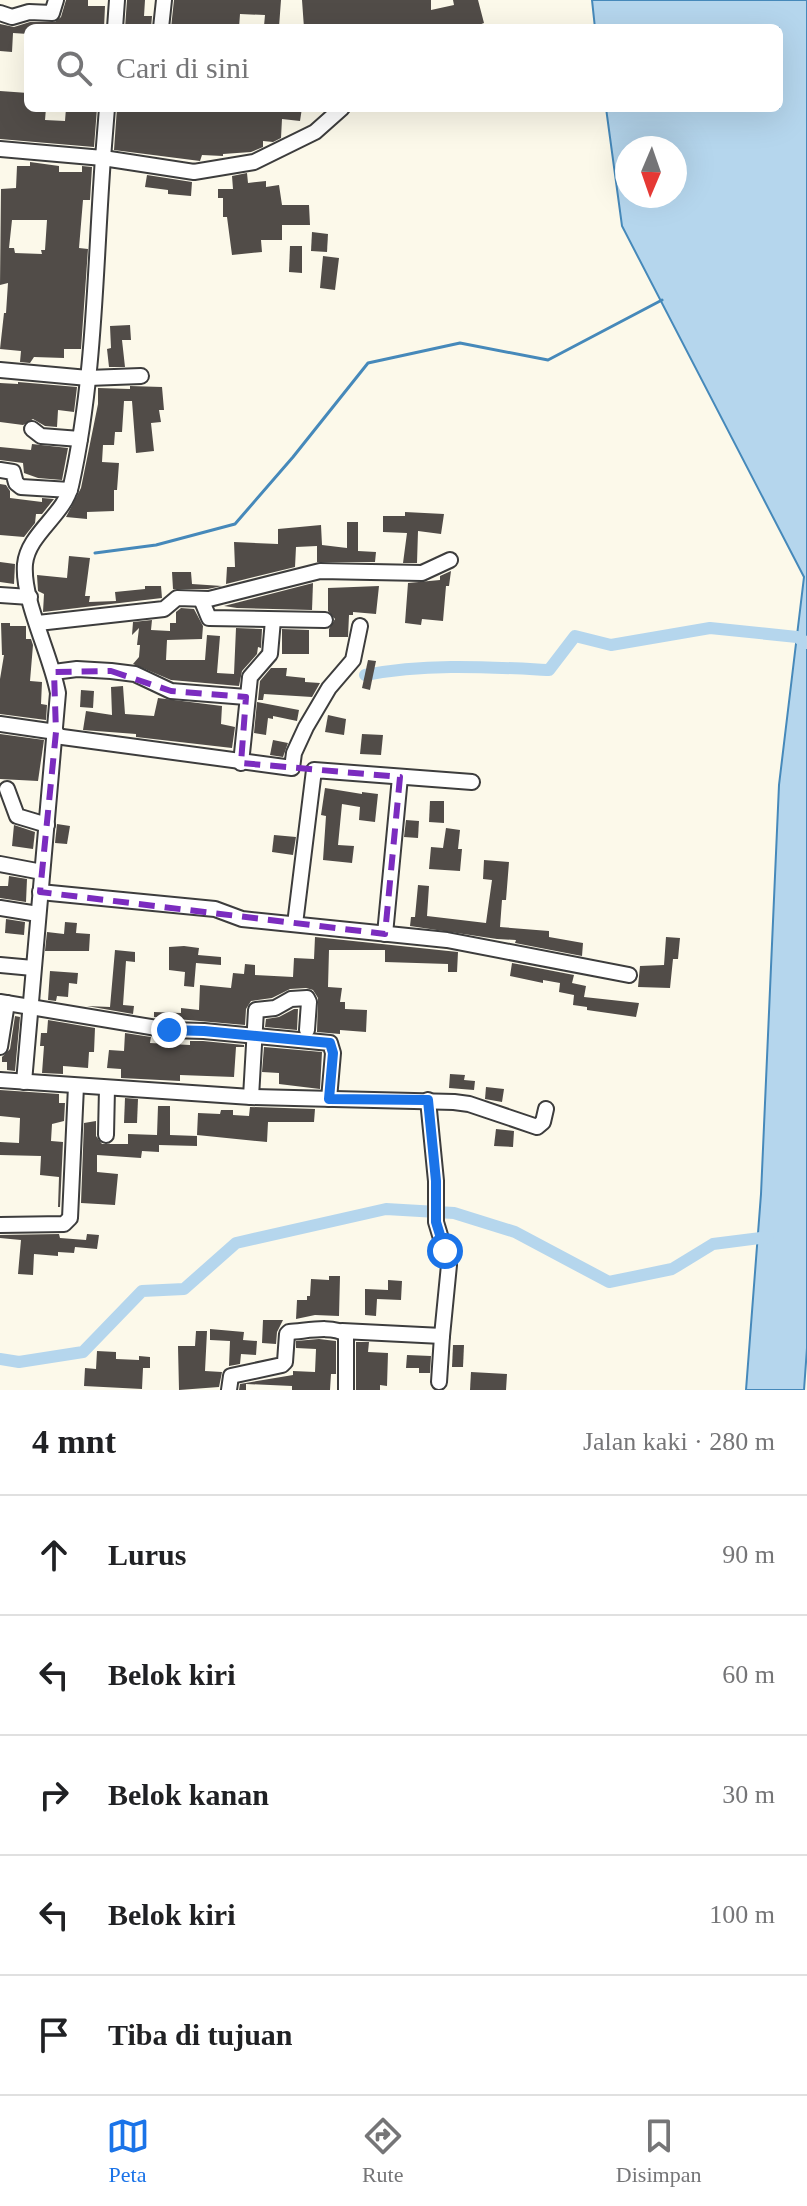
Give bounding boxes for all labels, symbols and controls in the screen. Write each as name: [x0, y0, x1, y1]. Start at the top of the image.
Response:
search box: [24, 24, 783, 112]
icon: search: [52, 46, 96, 90]
text: Cari di sini: [116, 51, 249, 84]
north arrow: [615, 136, 687, 208]
route end: [151, 1012, 187, 1048]
route start: [427, 1233, 463, 1269]
text: 4 mnt: [32, 1423, 116, 1460]
text: Jalan kaki · 280 m: [583, 1427, 775, 1456]
icon: ahead: [32, 1533, 76, 1577]
text: Lurus: [108, 1538, 186, 1571]
text: 90 m: [722, 1540, 775, 1569]
icon: left: [32, 1653, 76, 1697]
text: Belok kiri: [108, 1658, 236, 1691]
text: 60 m: [722, 1660, 775, 1689]
icon: right: [32, 1773, 76, 1817]
text: Belok kanan: [108, 1778, 269, 1811]
text: 30 m: [722, 1780, 775, 1809]
icon: left: [32, 1893, 76, 1937]
text: Belok kiri: [108, 1898, 236, 1931]
text: 100 m: [709, 1900, 775, 1929]
icon: arrive: [32, 2013, 76, 2057]
text: Tiba di tujuan: [108, 2018, 293, 2051]
tab: Peta: [106, 2114, 150, 2188]
tab: Rute: [361, 2114, 405, 2188]
tab: Disimpan: [616, 2114, 701, 2188]

